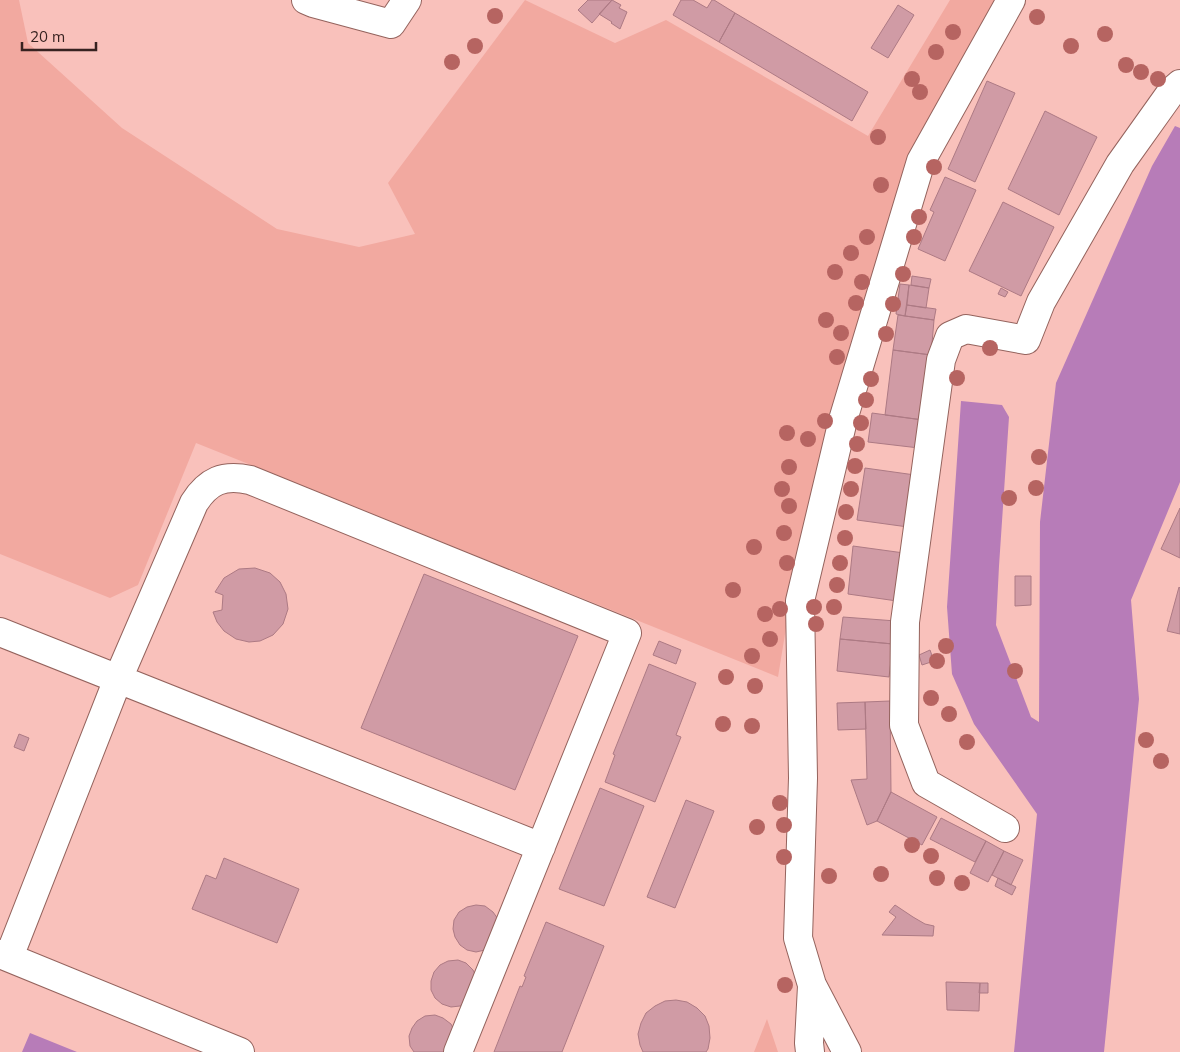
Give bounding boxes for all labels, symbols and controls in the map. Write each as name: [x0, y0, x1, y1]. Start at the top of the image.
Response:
scale bar: [22, 20, 96, 52]
text: 20 m: [30, 27, 65, 46]

